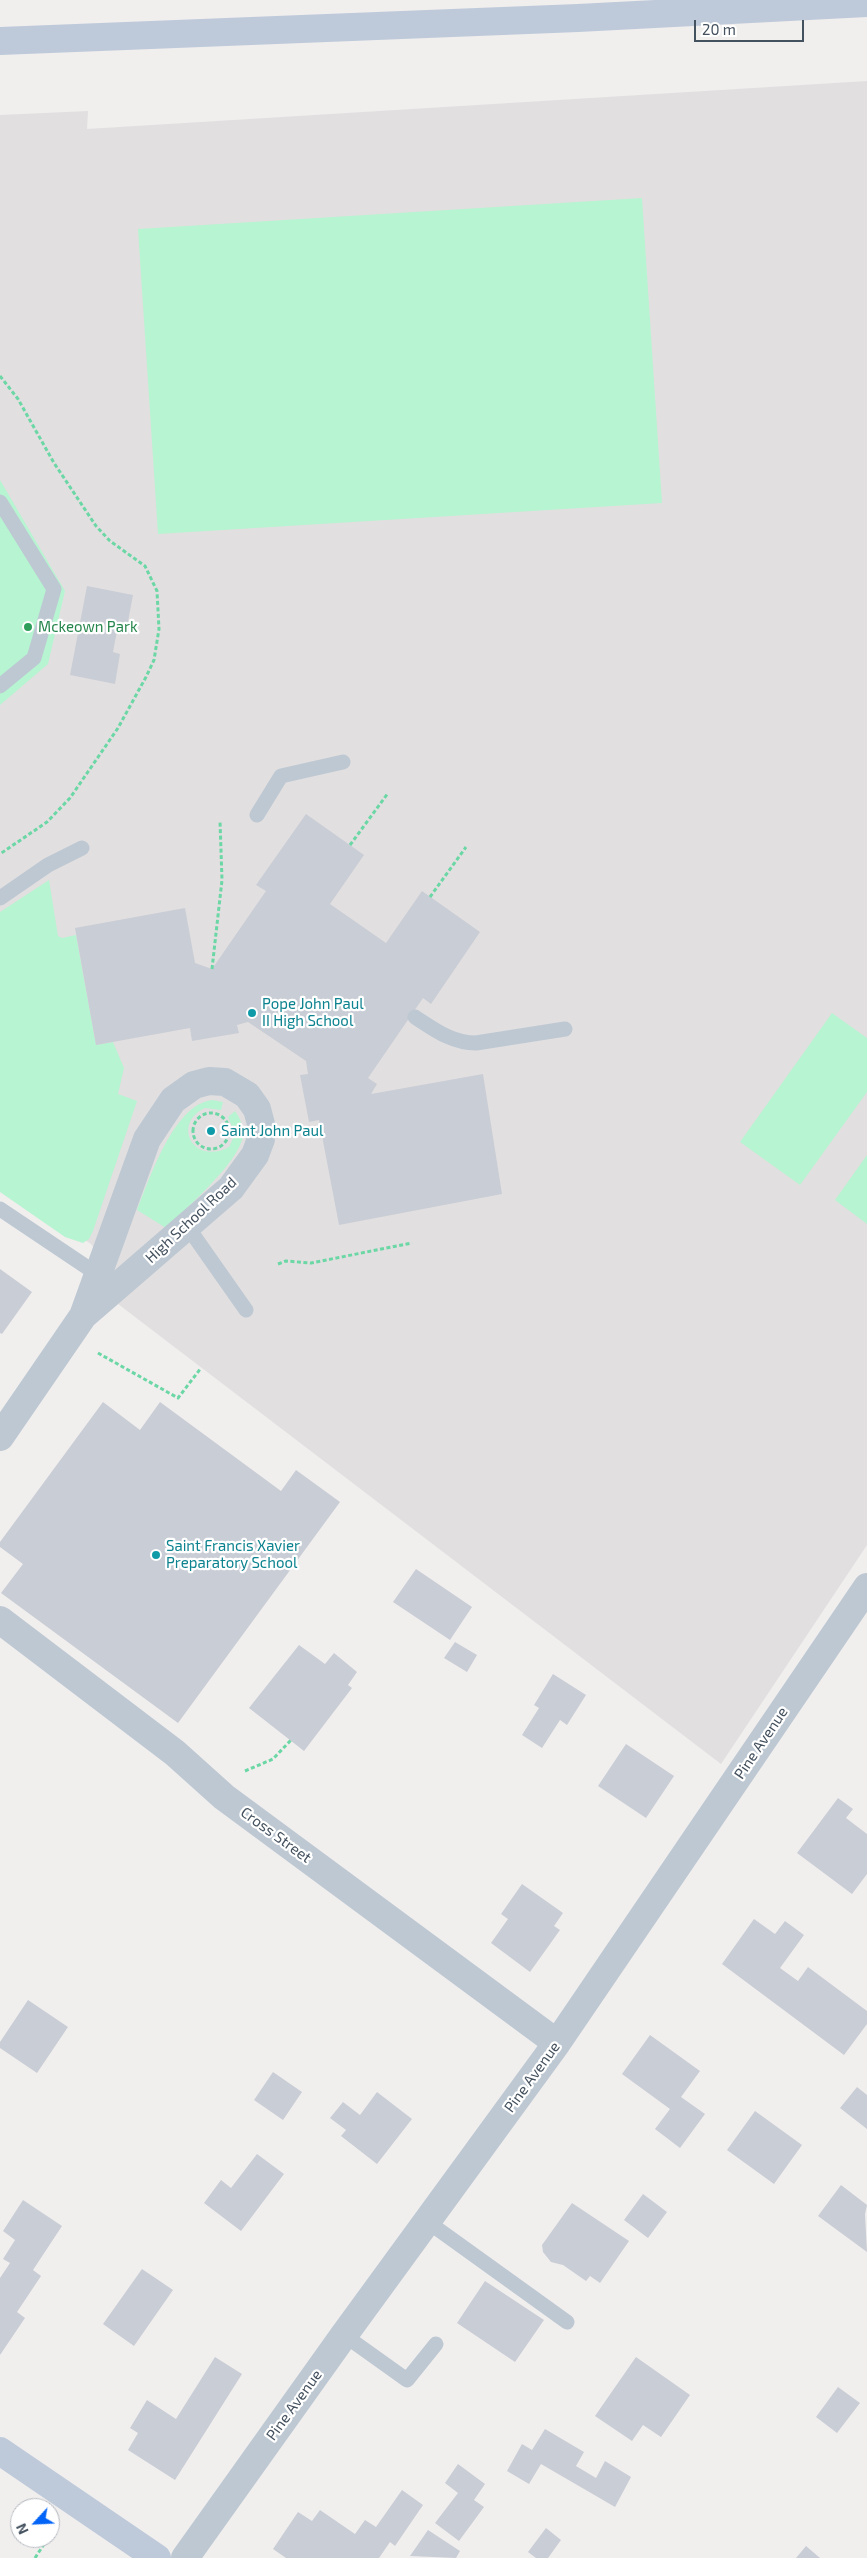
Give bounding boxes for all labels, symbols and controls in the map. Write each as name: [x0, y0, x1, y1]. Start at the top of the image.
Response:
scale bar: [697, 10, 807, 42]
text: 20 m: [702, 20, 736, 38]
place label: Mckeown Park: [38, 618, 138, 636]
marker: Mckeown Park: [22, 621, 34, 633]
place label: Pope John Paul II High School: [262, 995, 364, 1030]
marker: Pope John Paul II High School: [246, 1007, 258, 1019]
place label: Saint John Paul: [221, 1122, 324, 1140]
marker: Saint John Paul: [205, 1125, 217, 1137]
street label: High School Road: [142, 1173, 240, 1267]
place label: Saint Francis Xavier Preparatory School: [166, 1537, 300, 1572]
marker: Saint Francis Xavier Preparatory School: [150, 1549, 162, 1561]
street label: Pine Avenue: [730, 1704, 792, 1782]
street label: Cross Street: [237, 1803, 315, 1867]
street label: Pine Avenue: [500, 2038, 564, 2116]
street label: Pine Avenue: [262, 2366, 326, 2444]
north arrow: [10, 2498, 60, 2548]
text: N: [12, 2521, 32, 2537]

